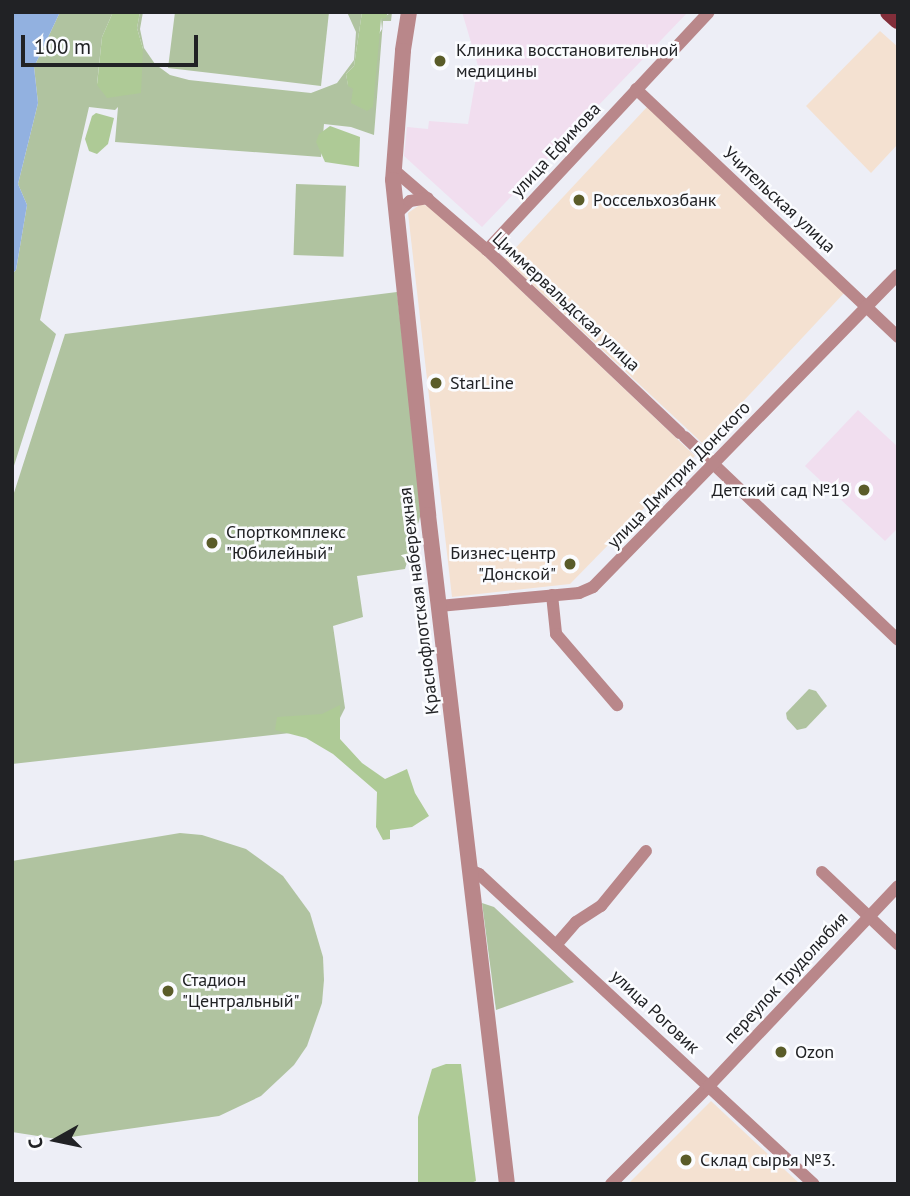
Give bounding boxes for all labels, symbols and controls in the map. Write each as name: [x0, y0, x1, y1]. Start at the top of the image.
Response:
scale bar: [24, 21, 201, 65]
text: 100 m: [34, 33, 91, 60]
place label: Клиника восстановительной медицины: [456, 40, 678, 82]
marker: Клиника восстановительной медицины: [430, 51, 450, 71]
street label: улица Ефимова: [507, 98, 605, 202]
street label: Учительская улица: [718, 142, 840, 258]
place label: Россельхозбанк: [593, 189, 716, 211]
marker: Россельхозбанк: [571, 192, 587, 208]
street label: Циммервальдская улица: [488, 228, 644, 376]
place label: StarLine: [450, 372, 514, 394]
marker: StarLine: [428, 375, 444, 391]
street label: улица Дмитрия Донского: [603, 397, 755, 553]
place label: Детский сад №19: [712, 479, 850, 501]
marker: Детский сад №19: [856, 482, 872, 498]
street label: Краснофлотская набережная: [394, 486, 444, 716]
place label: Спорткомплекс "Юбилейный": [226, 522, 346, 564]
marker: Спорткомплекс "Юбилейный": [204, 535, 220, 551]
place label: Бизнес-центр "Донской": [450, 543, 556, 586]
marker: Бизнес-центр "Донской": [562, 556, 578, 572]
street label: переулок Трудолюбия: [719, 908, 853, 1048]
street label: улица Роговик: [606, 966, 704, 1058]
place label: Стадион "Центральный": [182, 970, 300, 1012]
marker: Стадион "Центральный": [160, 983, 176, 999]
place label: Ozon: [795, 1041, 834, 1063]
marker: Ozon: [773, 1044, 789, 1060]
north arrow: [21, 1105, 91, 1175]
text: С: [23, 1136, 48, 1150]
place label: Склад сырья №3.: [700, 1149, 835, 1171]
marker: Склад сырья №3.: [678, 1152, 694, 1168]

